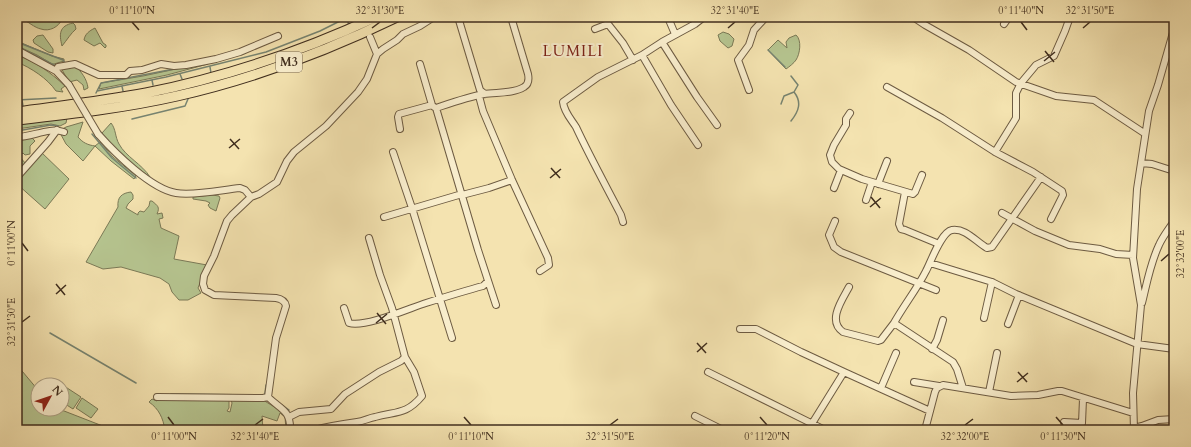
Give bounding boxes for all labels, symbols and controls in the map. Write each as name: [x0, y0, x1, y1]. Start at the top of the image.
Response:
text: 0°11'10"N: [109, 4, 155, 18]
text: 32°31'30"E: [356, 4, 404, 18]
text: 32°31'40"E: [711, 4, 759, 18]
text: 0°11'40"N: [998, 4, 1044, 18]
text: 32°31'50"E: [1066, 4, 1114, 18]
district label: LUMILI: [543, 41, 603, 61]
road number: M3: [276, 52, 302, 72]
text: 0°11'00"N: [5, 220, 19, 266]
text: 32°32'00"E: [1174, 230, 1188, 278]
text: 32°31'30"E: [5, 298, 19, 346]
north arrow: [30, 377, 70, 417]
text: N: [48, 382, 66, 400]
text: 0°11'00"N: [151, 430, 197, 444]
text: 32°31'40"E: [231, 430, 279, 444]
text: 0°11'10"N: [448, 430, 494, 444]
text: 32°31'50"E: [586, 430, 634, 444]
text: 0°11'20"N: [744, 430, 790, 444]
text: 32°32'00"E: [941, 430, 989, 444]
text: 0°11'30"N: [1040, 430, 1086, 444]

